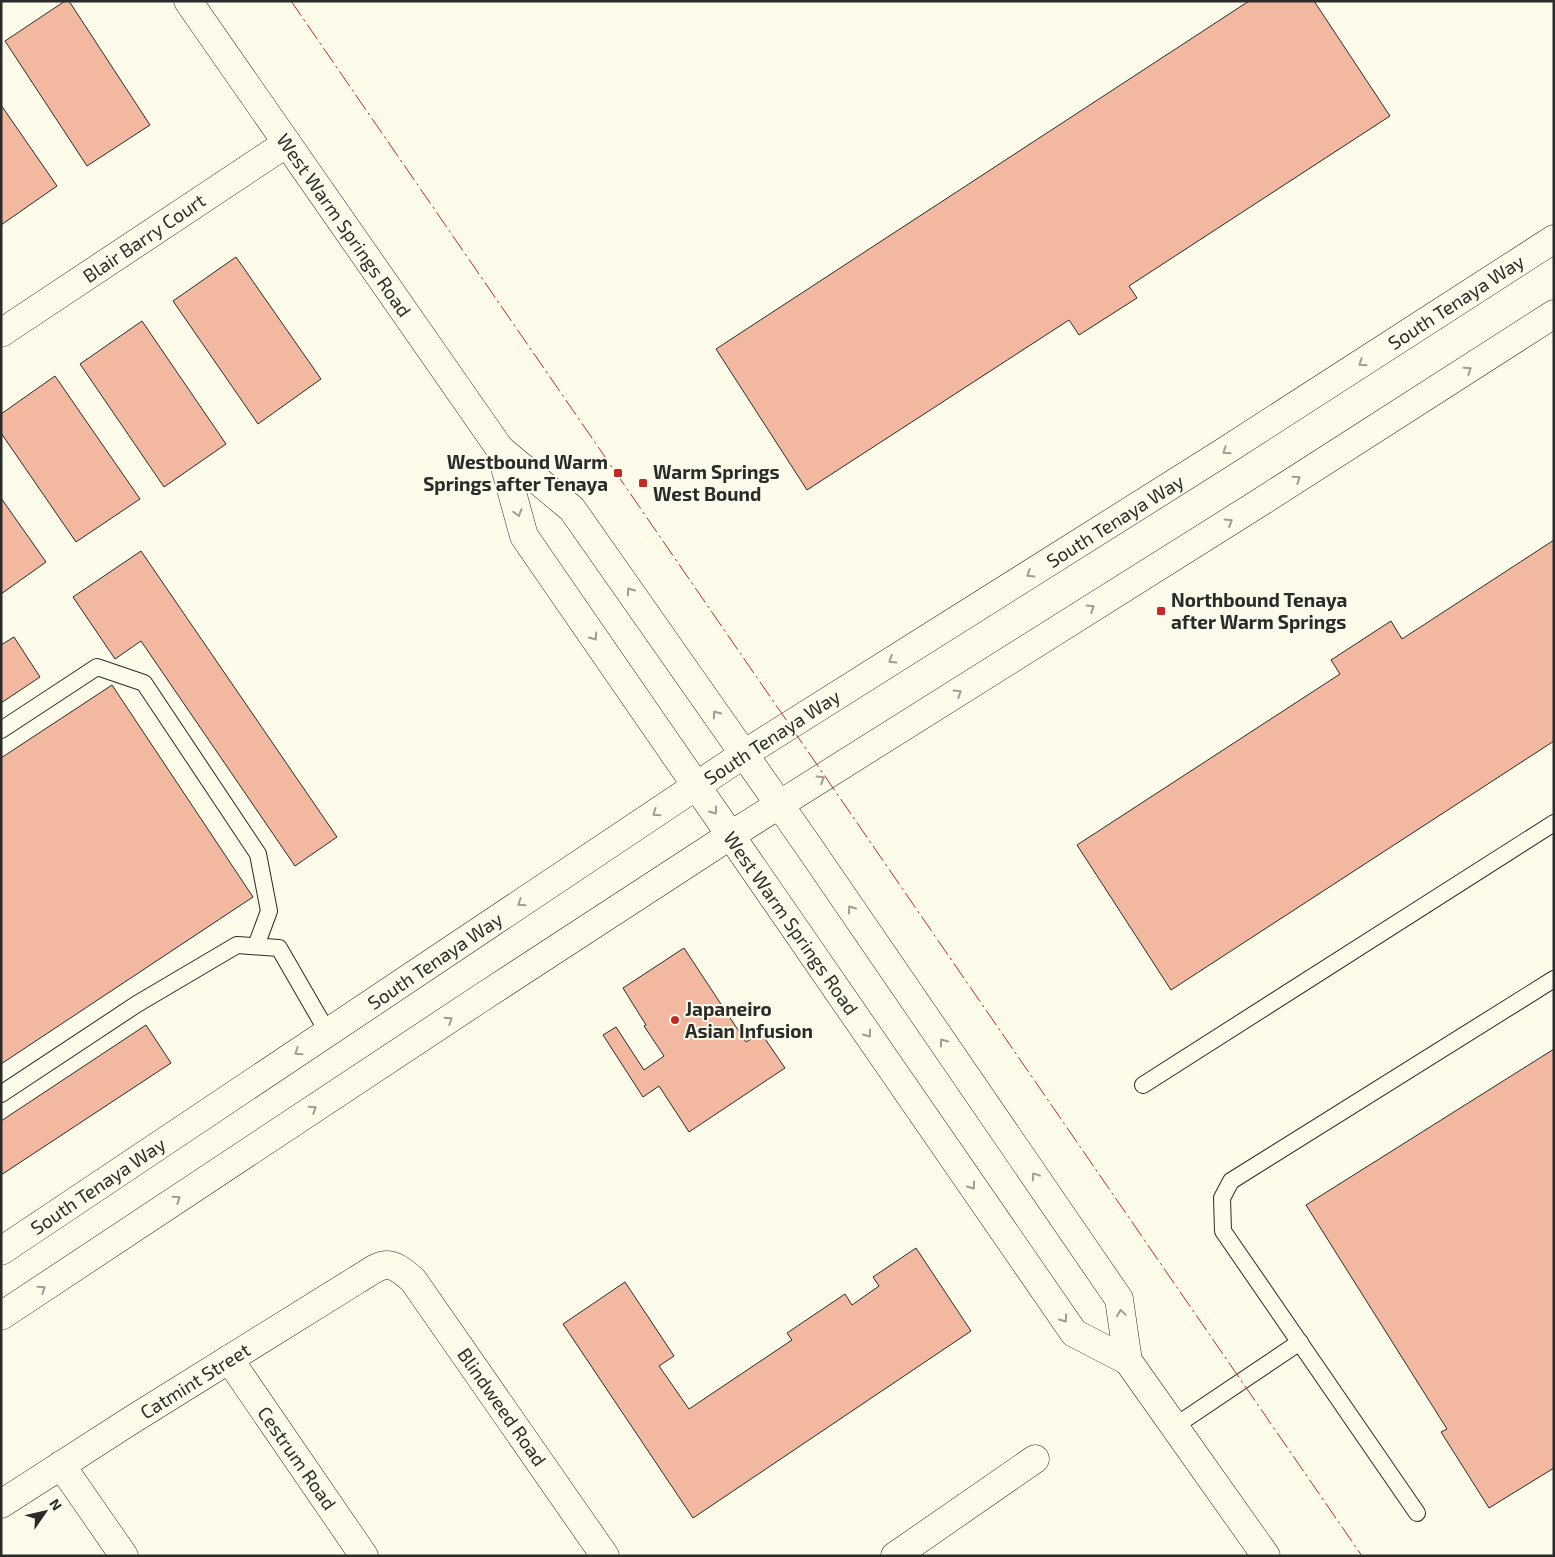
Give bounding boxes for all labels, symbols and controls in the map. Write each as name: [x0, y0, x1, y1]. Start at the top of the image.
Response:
street label: West Warm Springs Road: [272, 129, 417, 321]
street label: Blair Barry Court: [78, 188, 209, 287]
street label: South Tenaya Way: [1383, 249, 1528, 354]
one-way arrow: [1359, 356, 1368, 366]
one-way arrow: [1462, 366, 1471, 376]
one-way arrow: [1222, 444, 1231, 454]
place label: Westbound Warm Springs after Tenaya: [423, 450, 608, 496]
place label: Warm Springs West Bound: [653, 460, 780, 505]
marker: Westbound Warm Springs after Tenaya: [612, 467, 624, 479]
street label: South Tenaya Way: [1042, 469, 1188, 572]
one-way arrow: [1292, 475, 1301, 485]
marker: Warm Springs West Bound: [637, 477, 649, 489]
one-way arrow: [512, 509, 523, 518]
one-way arrow: [1224, 518, 1233, 528]
one-way arrow: [1026, 567, 1035, 577]
one-way arrow: [627, 587, 636, 597]
place label: Northbound Tenaya after Warm Springs: [1171, 588, 1347, 633]
one-way arrow: [1086, 605, 1095, 615]
marker: Northbound Tenaya after Warm Springs: [1155, 605, 1167, 617]
one-way arrow: [588, 631, 597, 640]
one-way arrow: [889, 654, 898, 664]
street label: South Tenaya Way: [699, 684, 844, 789]
one-way arrow: [953, 689, 962, 699]
one-way arrow: [713, 710, 722, 720]
one-way arrow: [815, 776, 824, 786]
one-way arrow: [708, 805, 717, 814]
one-way arrow: [652, 807, 661, 816]
street label: West Warm Springs Road: [719, 827, 864, 1019]
one-way arrow: [517, 897, 526, 906]
one-way arrow: [848, 905, 857, 914]
street label: South Tenaya Way: [363, 907, 506, 1014]
place label: Japaneiro Asian Infusion: [685, 997, 813, 1042]
marker: Japaneiro Asian Infusion: [669, 1014, 681, 1026]
one-way arrow: [443, 1017, 452, 1026]
one-way arrow: [862, 1028, 871, 1038]
one-way arrow: [940, 1039, 949, 1048]
one-way arrow: [295, 1046, 304, 1055]
one-way arrow: [308, 1106, 317, 1116]
street label: South Tenaya Way: [26, 1132, 169, 1239]
one-way arrow: [1032, 1173, 1041, 1182]
one-way arrow: [966, 1180, 975, 1189]
one-way arrow: [172, 1196, 181, 1205]
one-way arrow: [37, 1285, 46, 1295]
one-way arrow: [1116, 1308, 1127, 1316]
one-way arrow: [1058, 1314, 1067, 1323]
street label: Catmint Street: [136, 1338, 254, 1423]
street label: Blindweed Road: [453, 1343, 552, 1470]
street label: Cestrum Road: [253, 1402, 342, 1514]
north arrow: [20, 1487, 70, 1537]
text: N: [46, 1496, 66, 1513]

